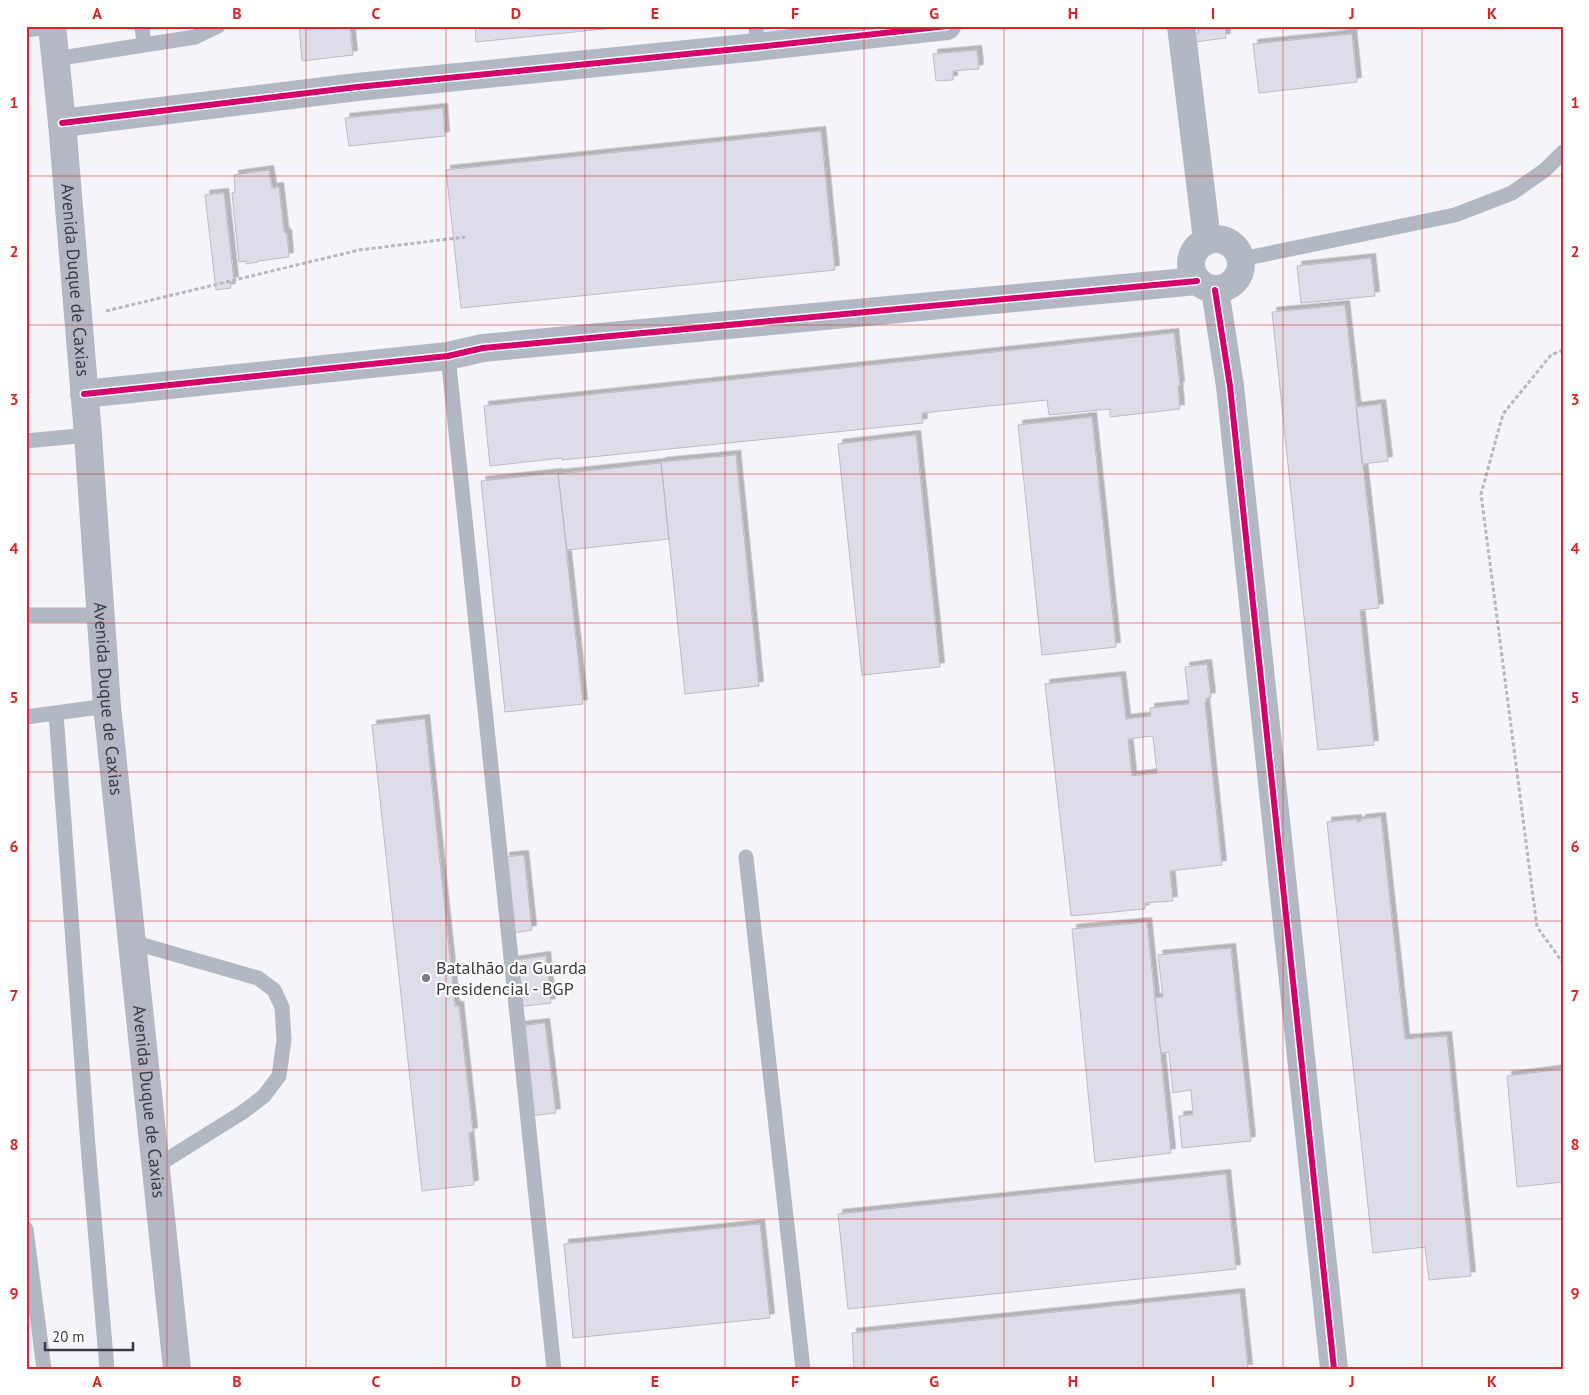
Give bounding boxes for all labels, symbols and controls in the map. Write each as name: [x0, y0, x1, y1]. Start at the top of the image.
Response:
text: A: [92, 3, 102, 23]
text: B: [232, 3, 242, 23]
text: C: [372, 3, 381, 23]
text: D: [511, 3, 521, 23]
text: E: [651, 3, 659, 23]
text: F: [791, 3, 799, 23]
text: G: [929, 3, 939, 23]
text: H: [1068, 3, 1078, 23]
text: I: [1211, 3, 1215, 23]
text: J: [1348, 3, 1355, 23]
text: K: [1487, 3, 1497, 23]
text: 1: [9, 92, 19, 112]
text: 1: [1570, 92, 1580, 112]
street label: Avenida Duque de Caxias: [56, 182, 95, 377]
text: 2: [9, 241, 19, 261]
text: 2: [1570, 241, 1580, 261]
text: 3: [9, 389, 19, 409]
text: 3: [1570, 389, 1580, 409]
text: 4: [9, 538, 19, 558]
text: 4: [1570, 538, 1580, 558]
street label: Avenida Duque de Caxias: [89, 601, 128, 796]
text: 5: [9, 687, 19, 707]
text: 5: [1570, 687, 1580, 707]
text: 6: [9, 836, 19, 856]
text: 6: [1570, 836, 1580, 856]
place label: Batalhão da Guarda Presidencial - BGP: [436, 956, 587, 1000]
marker: Batalhão da Guarda Presidencial - BGP: [420, 972, 432, 984]
text: 7: [9, 985, 19, 1005]
text: 7: [1570, 985, 1580, 1005]
street label: Avenida Duque de Caxias: [128, 1004, 171, 1199]
text: 8: [9, 1134, 19, 1154]
text: 8: [1570, 1134, 1580, 1154]
text: 9: [9, 1283, 19, 1303]
text: 9: [1570, 1283, 1580, 1303]
scale bar: [45, 1320, 132, 1352]
text: 20 m: [52, 1327, 85, 1346]
text: A: [92, 1371, 102, 1391]
text: B: [232, 1371, 242, 1391]
text: C: [372, 1371, 381, 1391]
text: D: [511, 1371, 521, 1391]
text: E: [651, 1371, 659, 1391]
text: F: [791, 1371, 799, 1391]
text: G: [929, 1371, 939, 1391]
text: H: [1068, 1371, 1078, 1391]
text: I: [1211, 1371, 1215, 1391]
text: J: [1348, 1371, 1355, 1391]
text: K: [1487, 1371, 1497, 1391]

